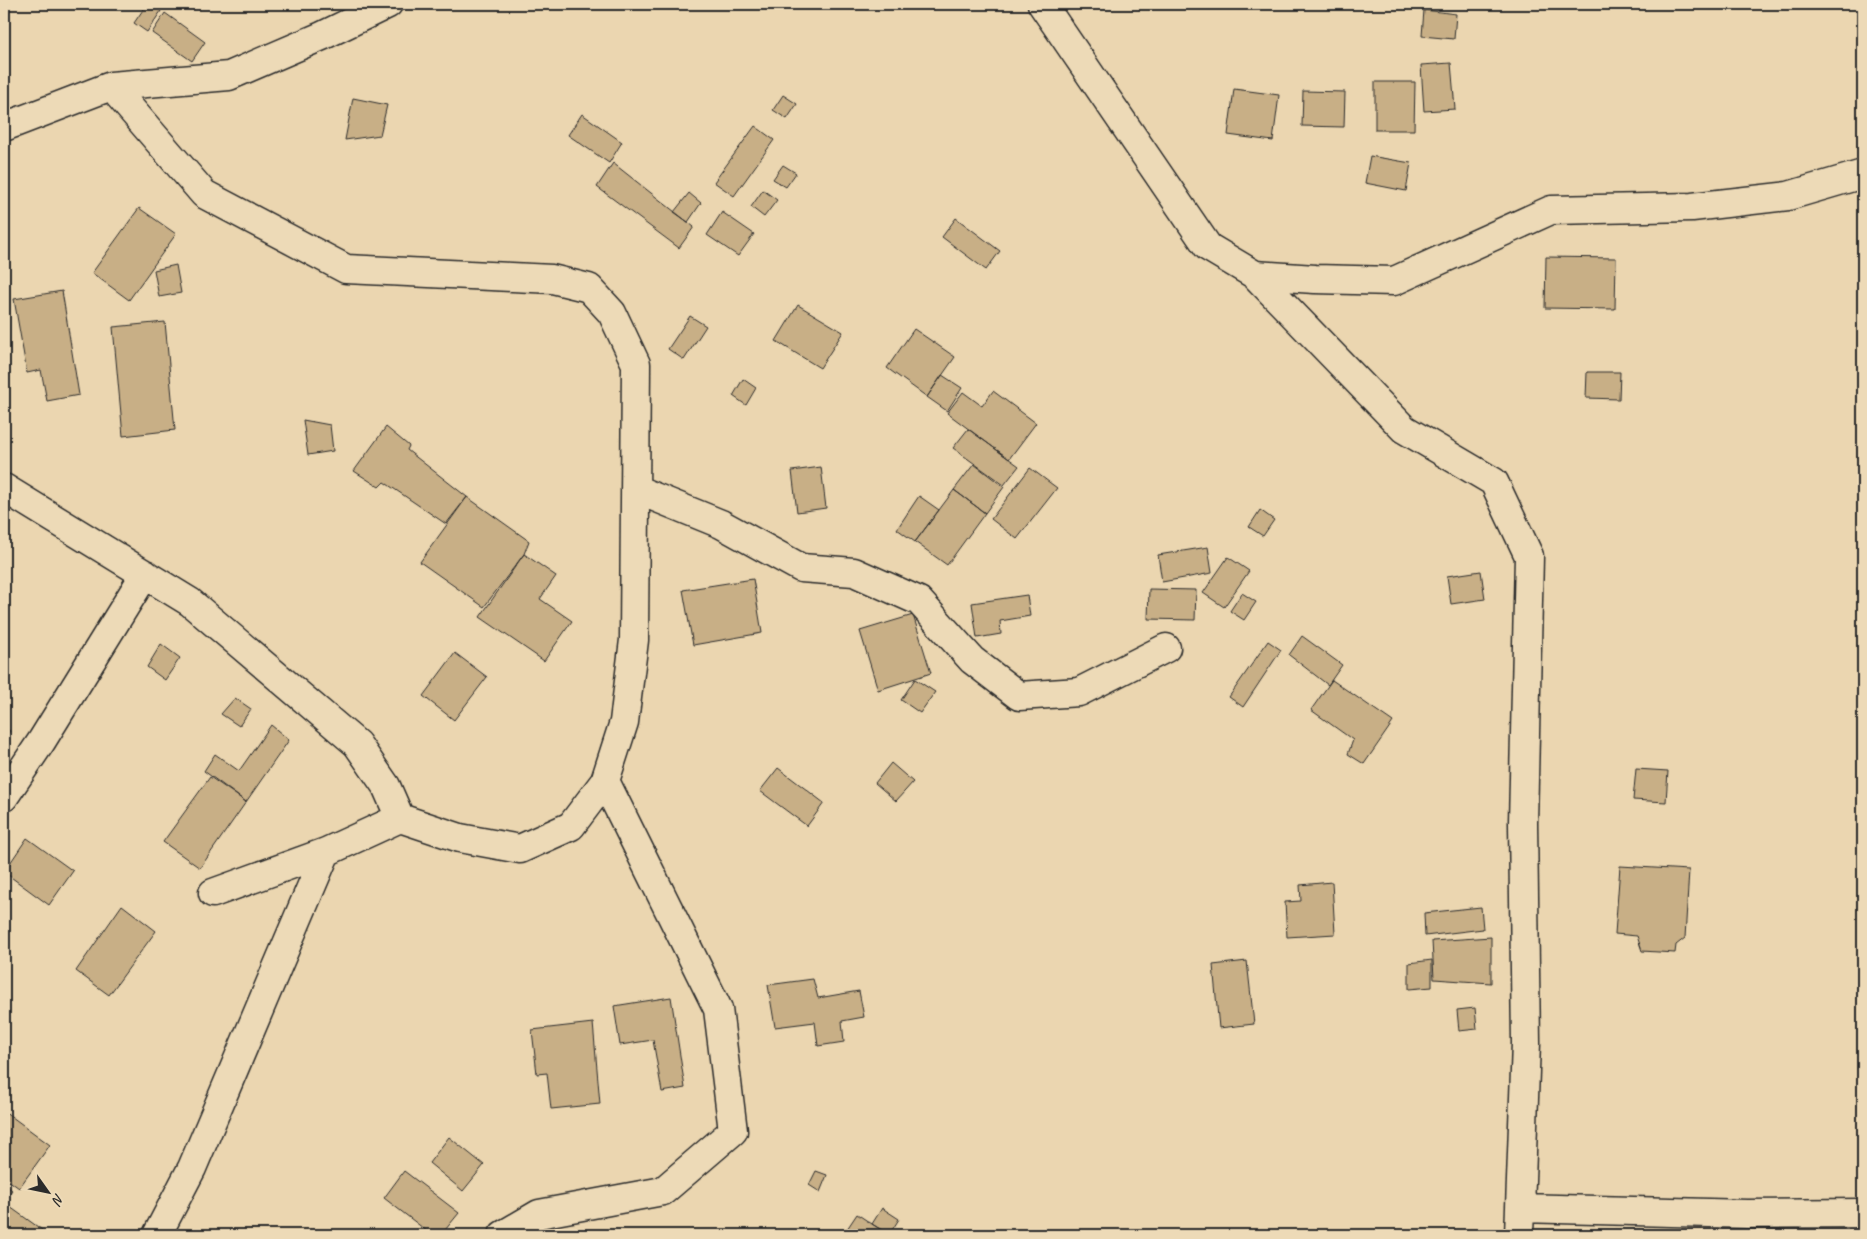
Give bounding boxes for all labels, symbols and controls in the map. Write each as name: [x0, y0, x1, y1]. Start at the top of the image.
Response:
north arrow: [22, 1166, 72, 1216]
text: N: [48, 1191, 68, 1209]

